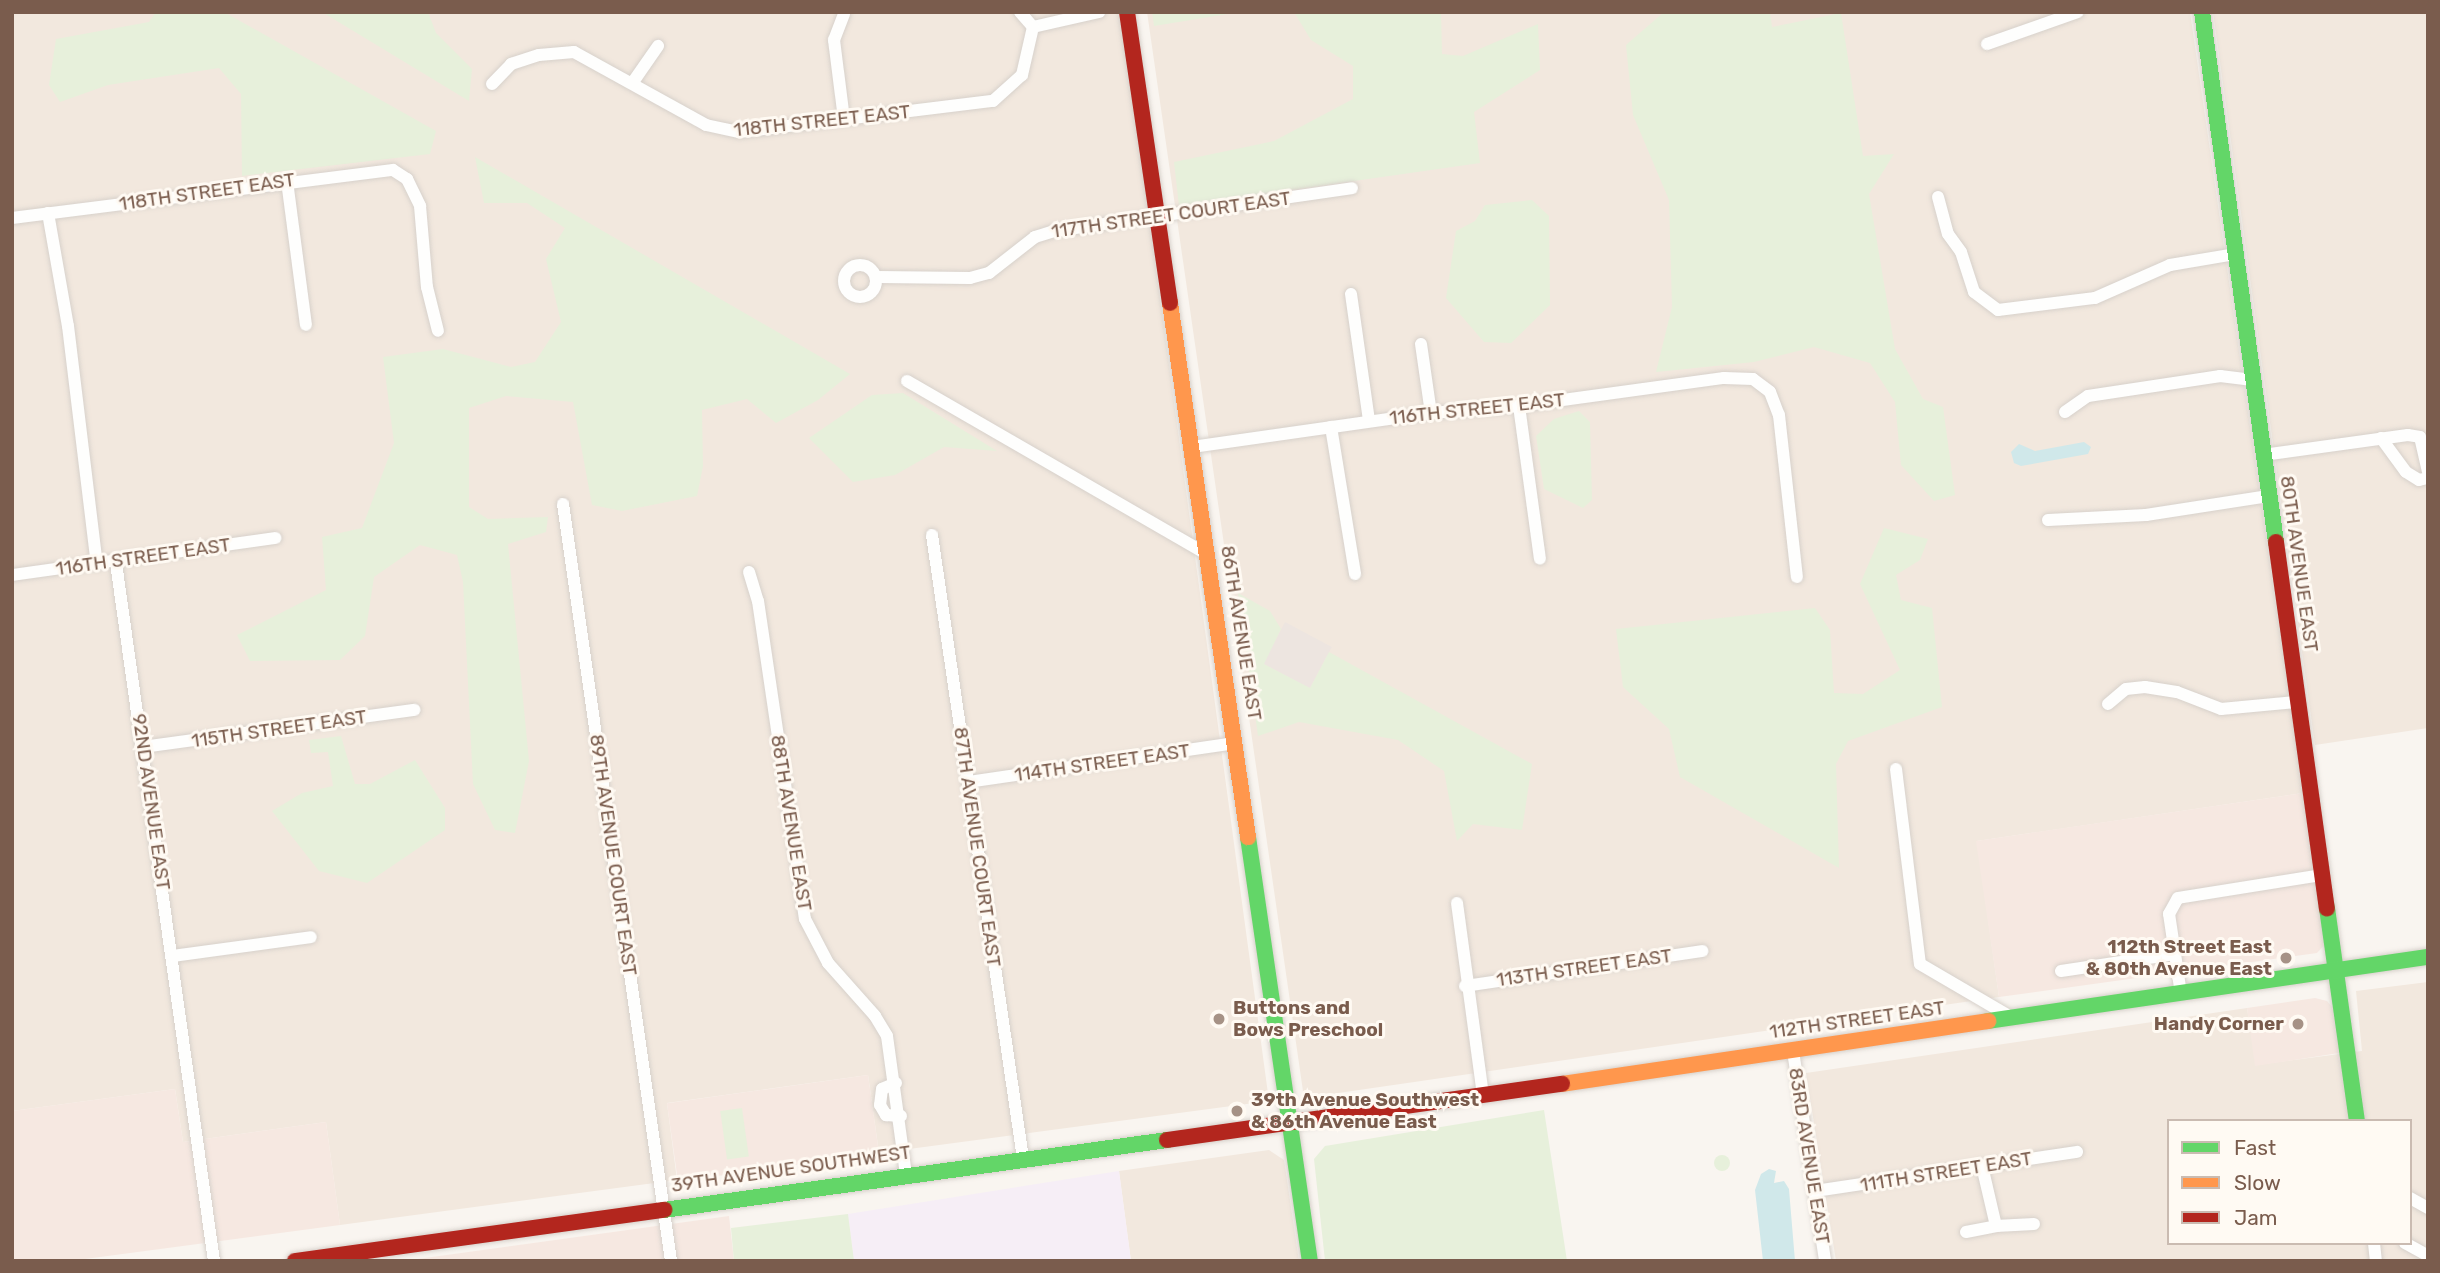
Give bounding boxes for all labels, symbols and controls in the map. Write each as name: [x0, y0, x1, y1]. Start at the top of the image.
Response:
street label: 118TH STREET EAST: [732, 100, 912, 142]
street label: 118TH STREET EAST: [117, 168, 297, 216]
street label: 117TH STREET COURT EAST: [1049, 187, 1293, 243]
street label: 116TH STREET EAST: [1388, 388, 1566, 430]
street label: 80TH AVENUE EAST: [2275, 474, 2323, 654]
street label: 116TH STREET EAST: [54, 533, 232, 581]
street label: 86TH AVENUE EAST: [1216, 544, 1266, 722]
street label: 115TH STREET EAST: [190, 705, 368, 753]
street label: 92ND AVENUE EAST: [127, 712, 175, 892]
street label: 87TH AVENUE COURT EAST: [949, 725, 1005, 969]
street label: 89TH AVENUE COURT EAST: [585, 732, 641, 978]
street label: 88TH AVENUE EAST: [766, 733, 816, 913]
street label: 114TH STREET EAST: [1013, 739, 1191, 787]
place label: 112th Street East & 80th Avenue East: [2085, 936, 2272, 980]
street label: 113TH STREET EAST: [1495, 944, 1673, 992]
marker: 112th Street East & 80th Avenue East: [2278, 950, 2294, 966]
street label: 112TH STREET EAST: [1768, 996, 1946, 1044]
place label: Buttons and Bows Preschool: [1233, 997, 1383, 1041]
marker: Buttons and Bows Preschool: [1211, 1011, 1227, 1027]
place label: Handy Corner: [2153, 1013, 2284, 1035]
marker: Handy Corner: [2290, 1016, 2306, 1032]
street label: 83RD AVENUE EAST: [1784, 1066, 1834, 1246]
place label: 39th Avenue Southwest & 86th Avenue East: [1251, 1089, 1479, 1133]
marker: 39th Avenue Southwest & 86th Avenue East: [1229, 1103, 1245, 1119]
legend: [2167, 1119, 2412, 1245]
text: Fast: [2234, 1135, 2276, 1160]
street label: 39TH AVENUE SOUTHWEST: [669, 1141, 913, 1197]
street label: 111TH STREET EAST: [1858, 1147, 2034, 1197]
text: Slow: [2234, 1170, 2281, 1195]
text: Jam: [2234, 1205, 2278, 1230]

